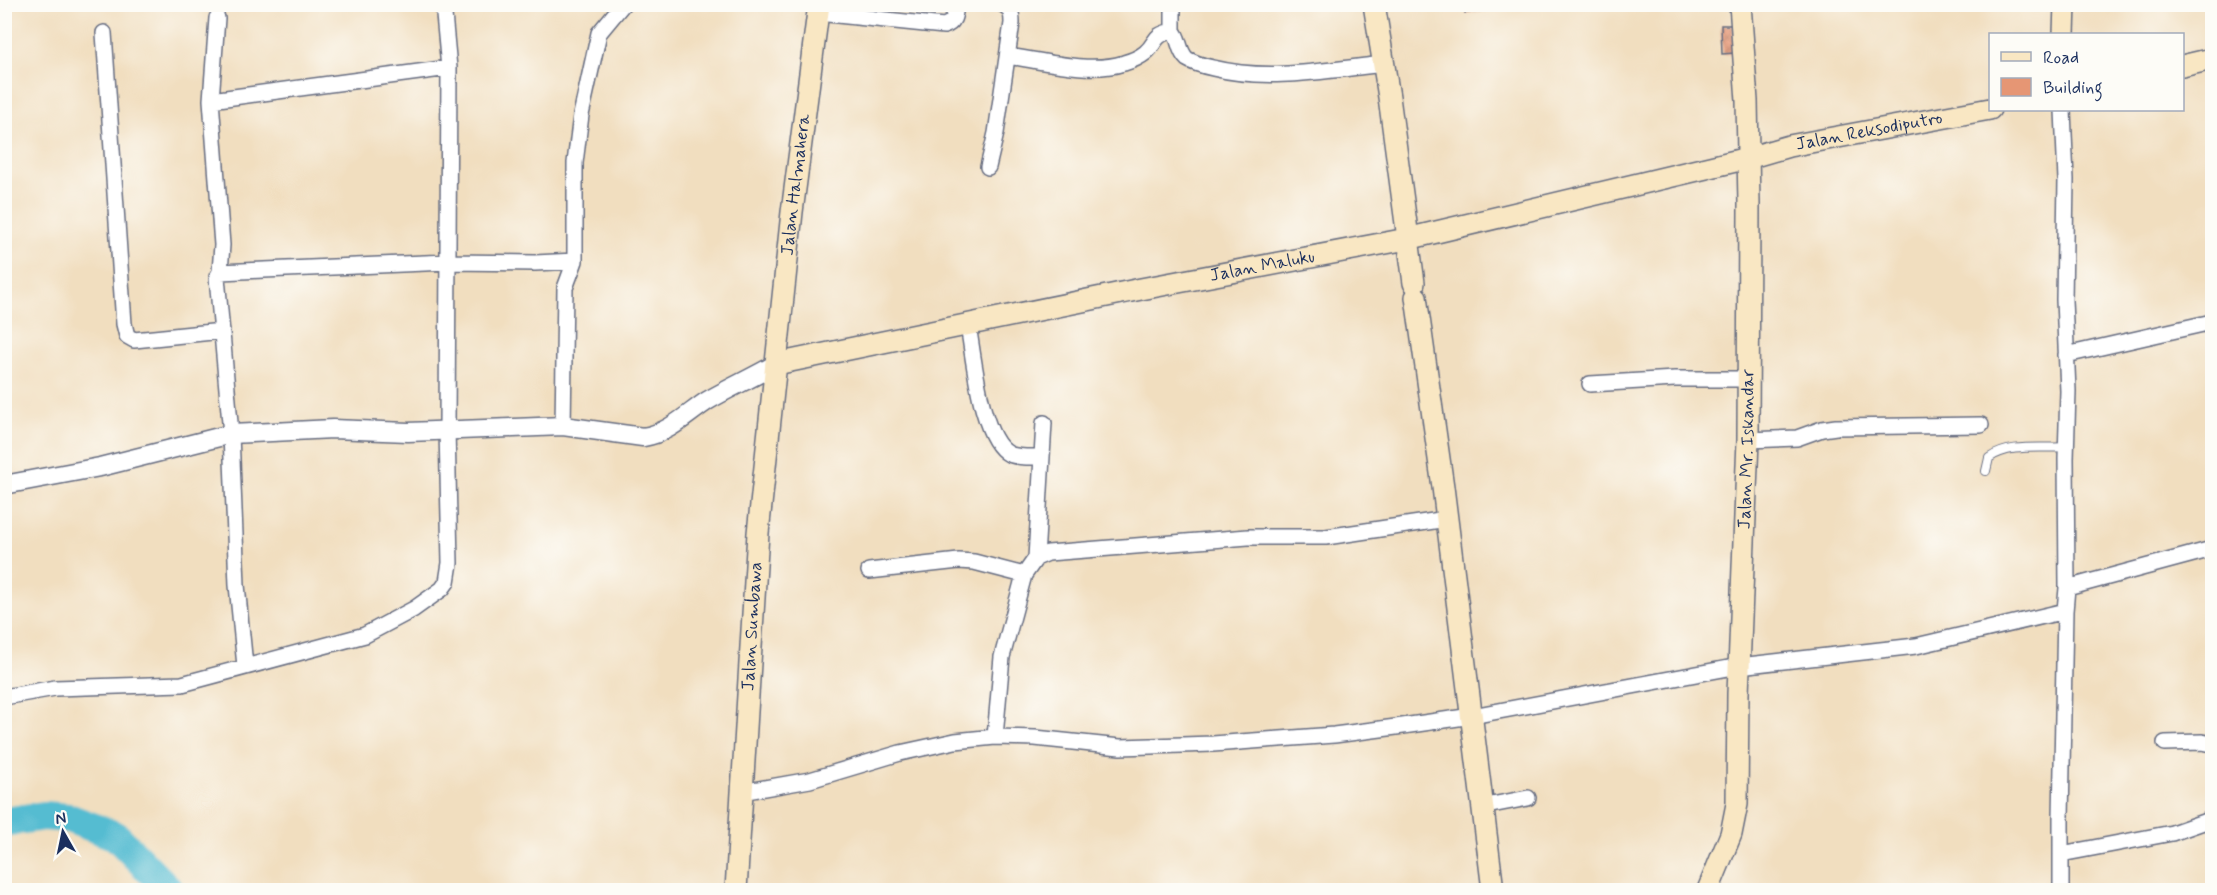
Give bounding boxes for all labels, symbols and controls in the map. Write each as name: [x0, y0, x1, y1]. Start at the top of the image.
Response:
legend: [1989, 33, 2184, 111]
text: Road: [2043, 46, 2079, 70]
text: Building: [2043, 76, 2103, 102]
street label: Jalan Reksodiputro: [1794, 106, 1945, 157]
street label: Jalan Halmahera: [775, 112, 817, 257]
street label: Jalan Maluku: [1208, 245, 1317, 288]
street label: Jalan Mr. Iskandar: [1732, 369, 1760, 530]
street label: Jalan Sumbawa: [736, 561, 768, 692]
north arrow: [33, 802, 93, 862]
text: N: [54, 807, 68, 830]

